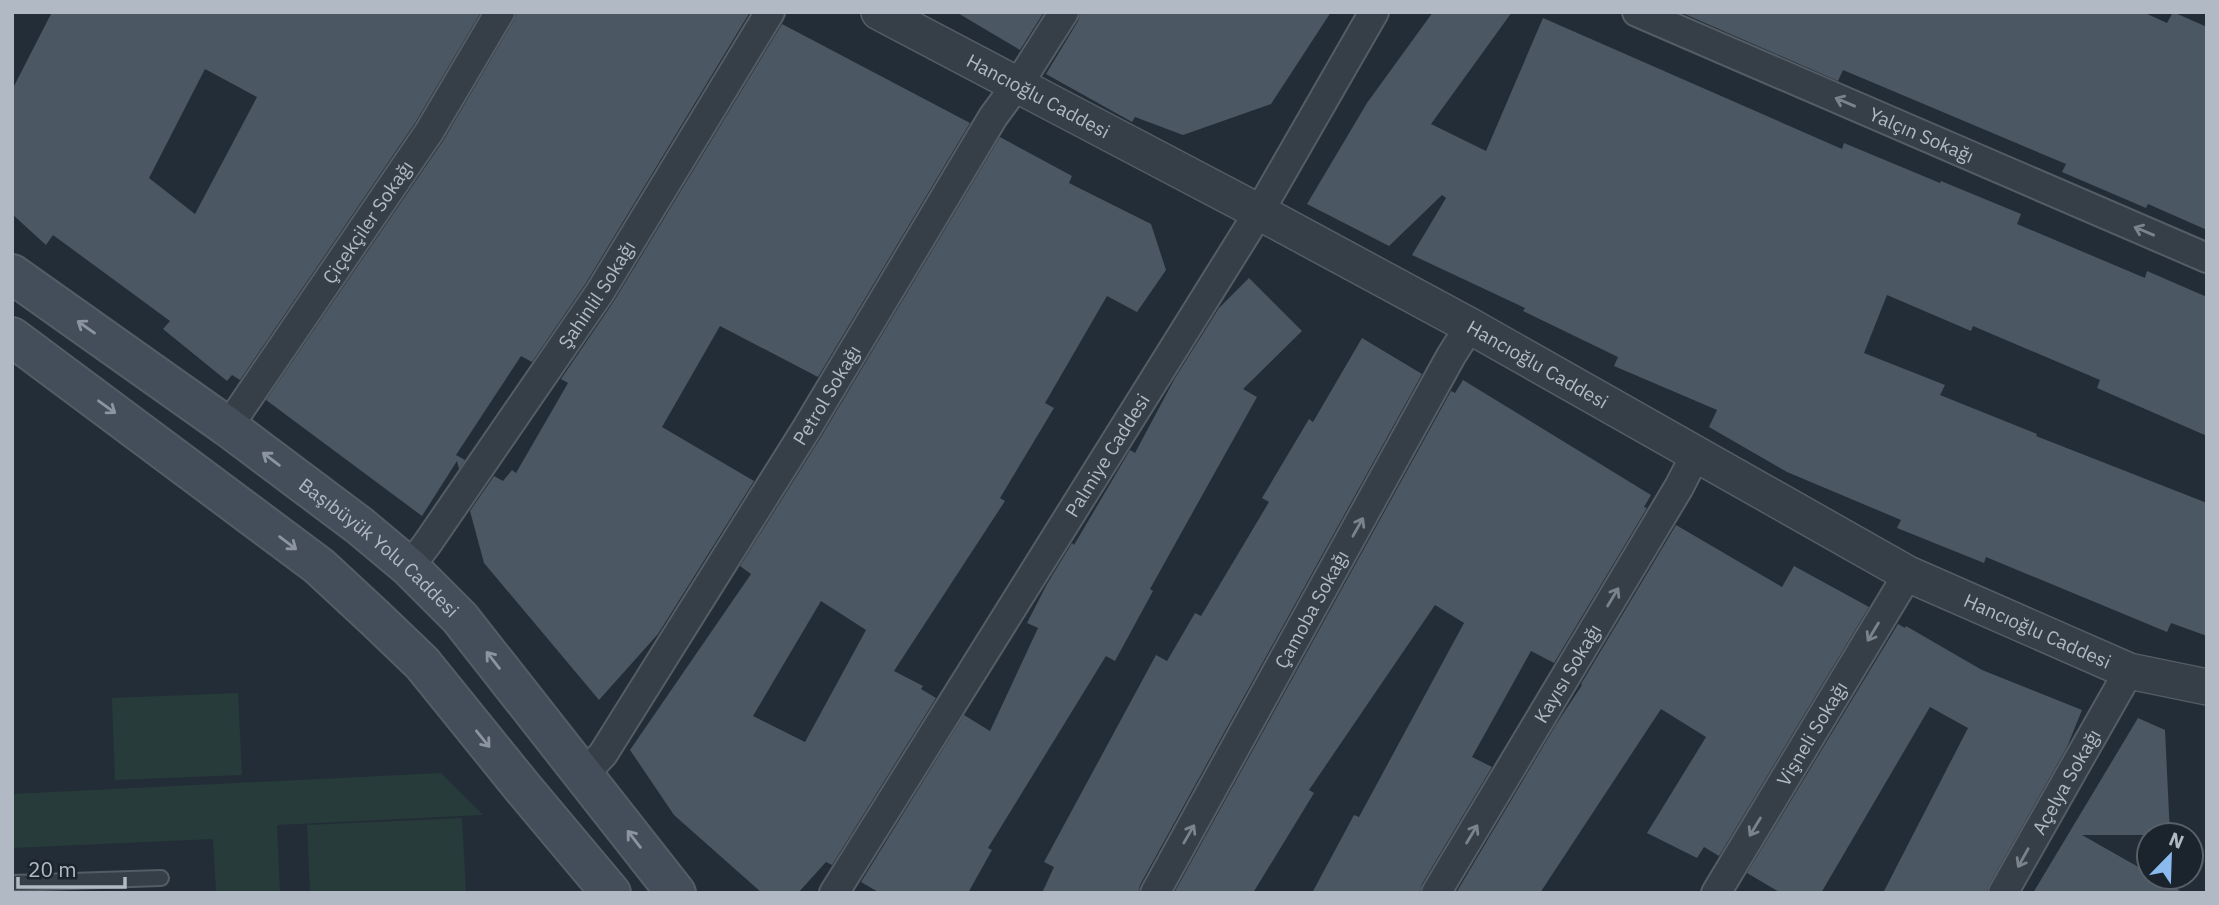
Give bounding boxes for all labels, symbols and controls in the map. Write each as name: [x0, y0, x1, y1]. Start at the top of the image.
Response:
street label: Hancıoğlu Caddesi: [963, 48, 1114, 143]
one-way arrow: [1835, 95, 1856, 108]
street label: Yalçın Sokağı: [1866, 102, 1978, 168]
street label: Çiçekçiler Sokağı: [317, 156, 418, 288]
one-way arrow: [2134, 224, 2155, 237]
street label: Şahinlil Sokağı: [553, 236, 640, 353]
street label: Hancıoğlu Caddesi: [1463, 315, 1612, 414]
one-way arrow: [77, 320, 96, 334]
street label: Petrol Sokağı: [787, 341, 866, 449]
street label: Palmiye Caddesi: [1060, 389, 1155, 521]
one-way arrow: [97, 399, 115, 414]
one-way arrow: [262, 452, 281, 466]
street label: Başıbüyük Yolu Caddesi: [294, 472, 464, 622]
one-way arrow: [1352, 517, 1365, 538]
one-way arrow: [279, 536, 297, 551]
street label: Çamoba Sokağı: [1269, 546, 1354, 673]
one-way arrow: [1607, 587, 1621, 607]
street label: Hancıoğlu Caddesi: [1960, 588, 2115, 674]
street label: Kayısı Sokağı: [1529, 619, 1606, 727]
one-way arrow: [1865, 622, 1879, 642]
one-way arrow: [486, 652, 501, 670]
street label: Vişneli Sokağı: [1771, 677, 1853, 790]
street label: Açelya Sokağı: [2027, 725, 2106, 839]
one-way arrow: [475, 729, 490, 747]
one-way arrow: [1748, 817, 1762, 837]
north arrow: [2135, 821, 2205, 891]
one-way arrow: [1182, 824, 1196, 844]
one-way arrow: [1465, 825, 1479, 845]
text: N: [2166, 827, 2188, 854]
one-way arrow: [626, 830, 641, 849]
scale bar: [18, 846, 124, 890]
one-way arrow: [2016, 847, 2029, 868]
text: 20 m: [28, 855, 77, 883]

